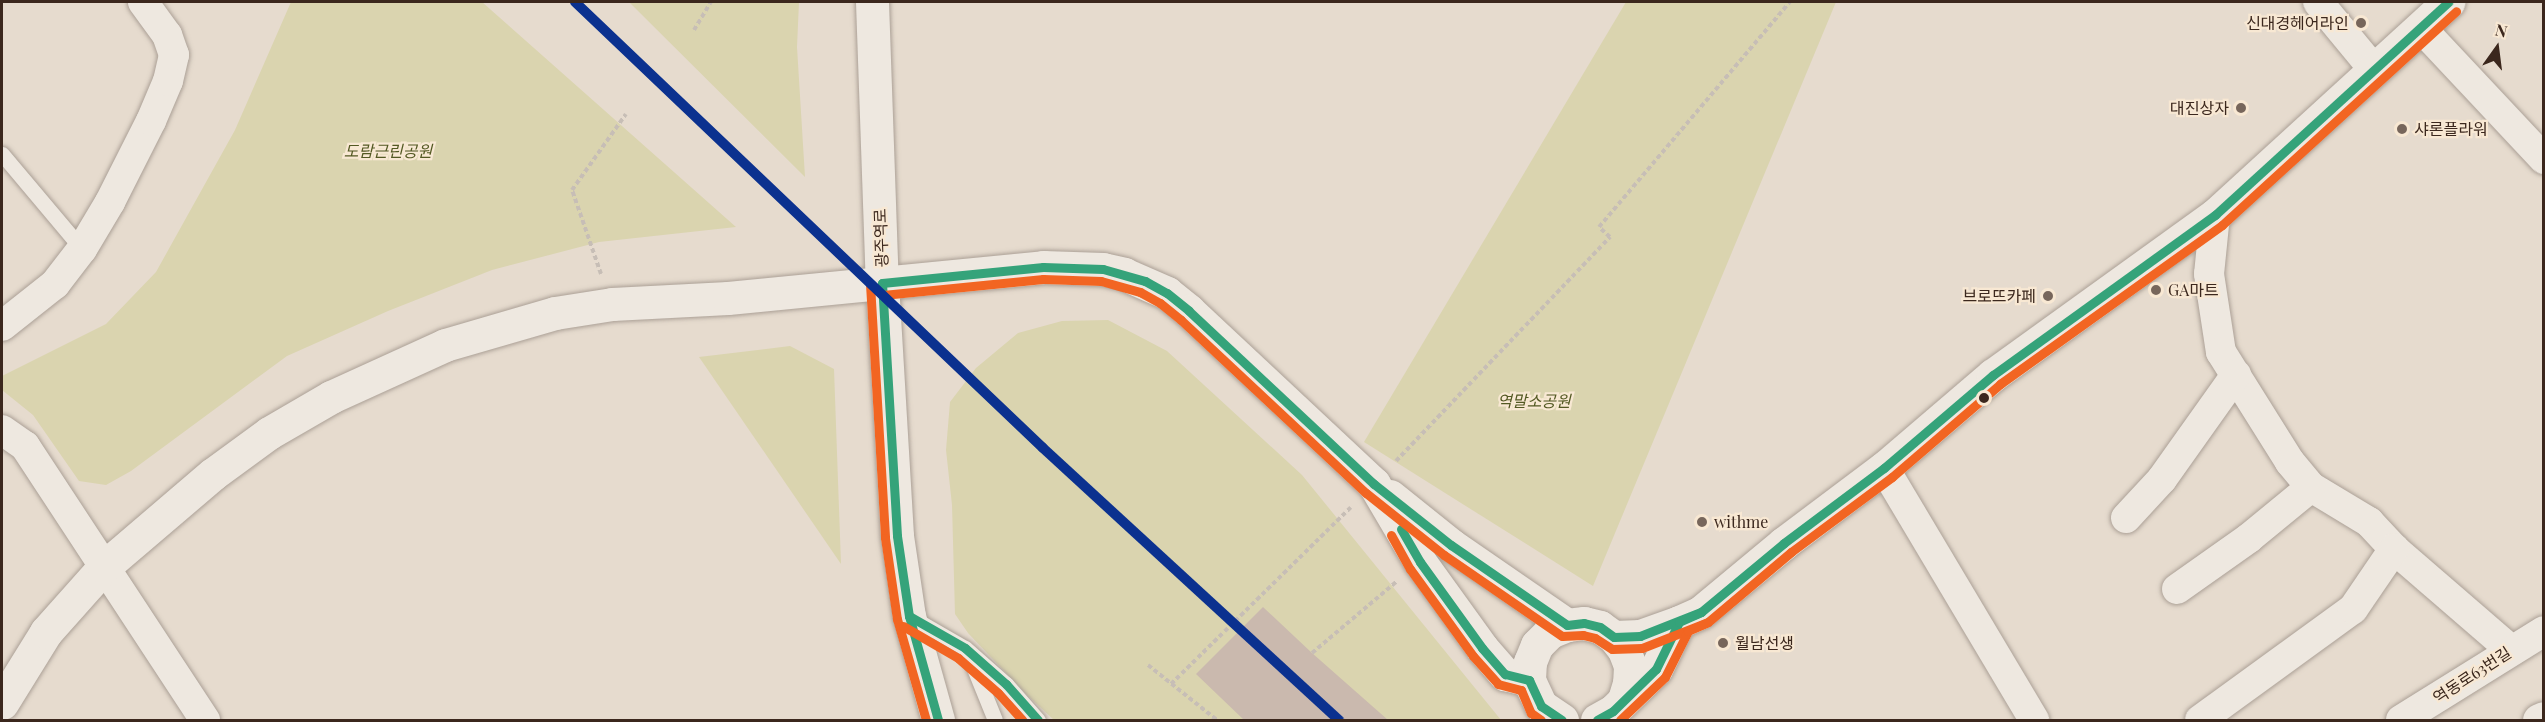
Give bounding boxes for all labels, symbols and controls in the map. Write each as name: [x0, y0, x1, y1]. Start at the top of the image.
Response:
place label: 신대경헤어라인: [2246, 13, 2349, 33]
marker: 신대경헤어라인: [2354, 16, 2368, 30]
north arrow: [2467, 18, 2527, 78]
text: N: [2493, 18, 2510, 42]
place label: 대진상자: [2170, 98, 2229, 118]
marker: 대진상자: [2234, 101, 2248, 115]
place label: 샤론플라워: [2414, 119, 2488, 139]
marker: 샤론플라워: [2395, 122, 2409, 136]
park label: 도람근린공원: [344, 141, 432, 161]
street label: 광주역로: [870, 208, 892, 268]
place label: GA마트: [2168, 280, 2219, 300]
marker: GA마트: [2149, 283, 2163, 297]
place label: 브로뜨카페: [1962, 286, 2036, 306]
marker: 브로뜨카페: [2041, 289, 2055, 303]
park label: 역말소공원: [1497, 391, 1571, 411]
unlabelled marker: [1978, 392, 1990, 404]
place label: withme: [1714, 512, 1768, 532]
marker: withme: [1695, 515, 1709, 529]
place label: 월남선생: [1735, 633, 1794, 653]
marker: 월남선생: [1716, 636, 1730, 650]
street label: 역동로63번길: [2429, 643, 2515, 707]

